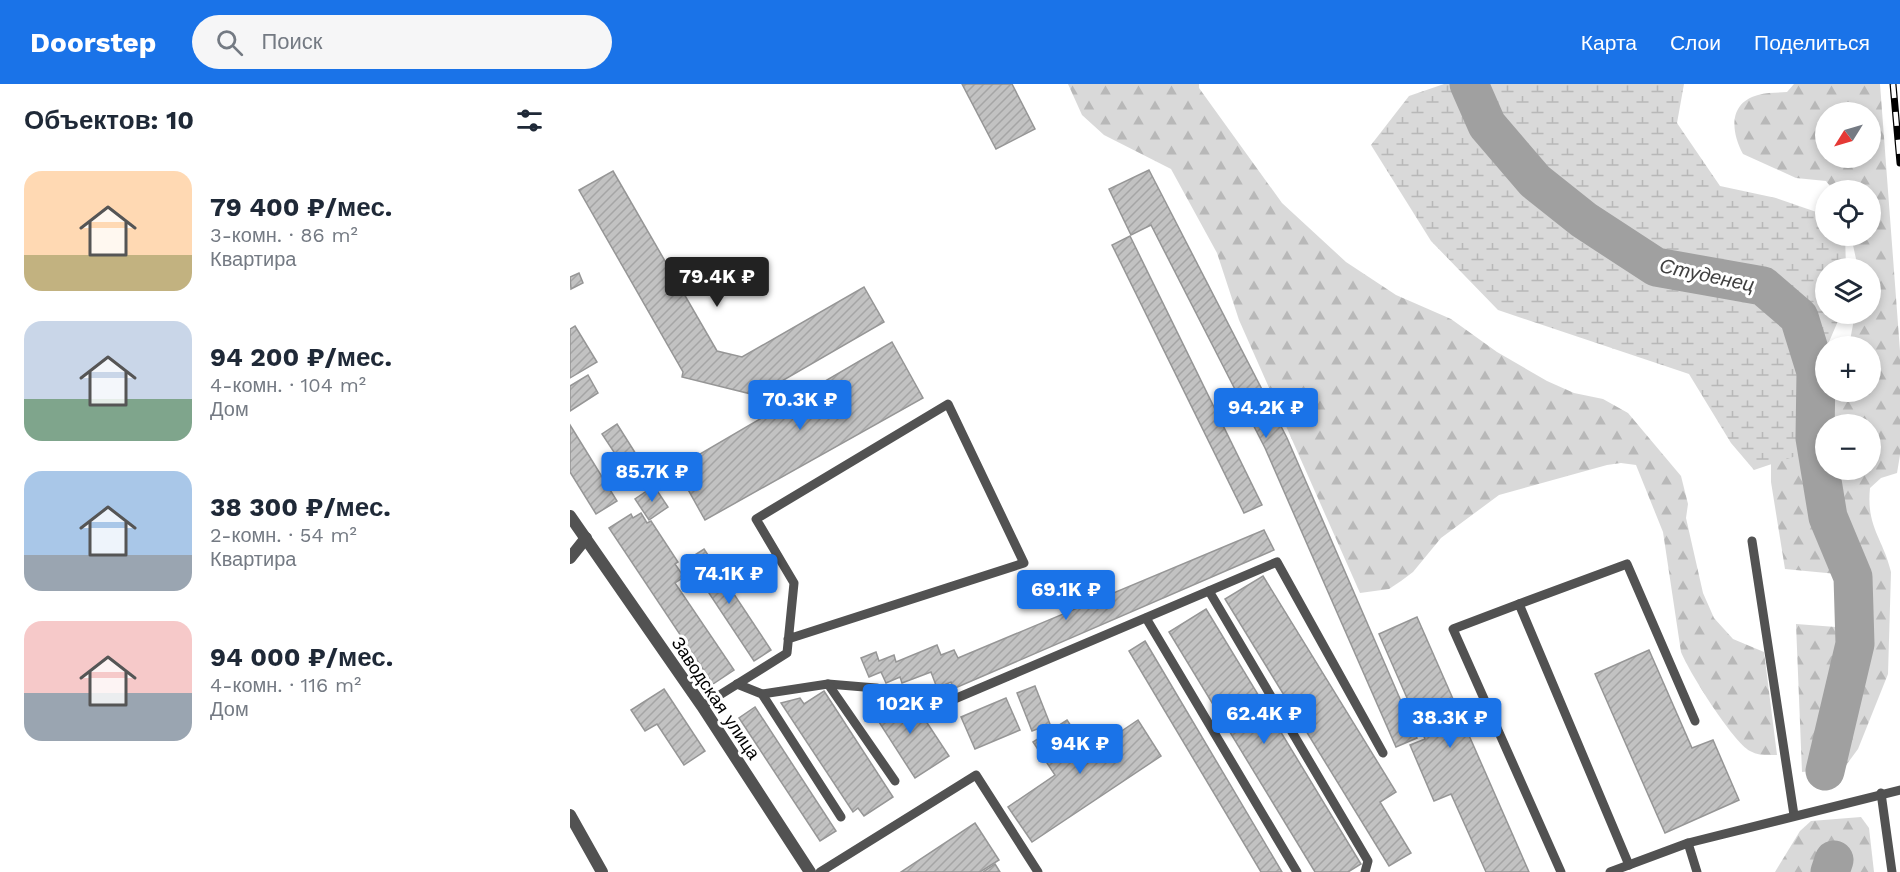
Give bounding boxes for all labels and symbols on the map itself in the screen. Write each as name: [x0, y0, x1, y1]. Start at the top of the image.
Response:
north arrow: [1815, 102, 1881, 168]
water label: Студенец: [1657, 253, 1757, 297]
pin: 79.4K ₽: [662, 257, 772, 308]
pin: 70.3K ₽: [745, 380, 855, 431]
pin: 94.2K ₽: [1211, 388, 1321, 439]
pin: 85.7K ₽: [597, 452, 707, 503]
pin: 74.1K ₽: [674, 554, 784, 605]
pin: 69.1K ₽: [1011, 570, 1121, 621]
street label: Заводская улица: [667, 633, 765, 764]
pin: 102K ₽: [861, 684, 959, 735]
pin: 62.4K ₽: [1209, 694, 1319, 745]
pin: 38.3K ₽: [1395, 698, 1505, 749]
pin: 94K ₽: [1038, 724, 1122, 775]

